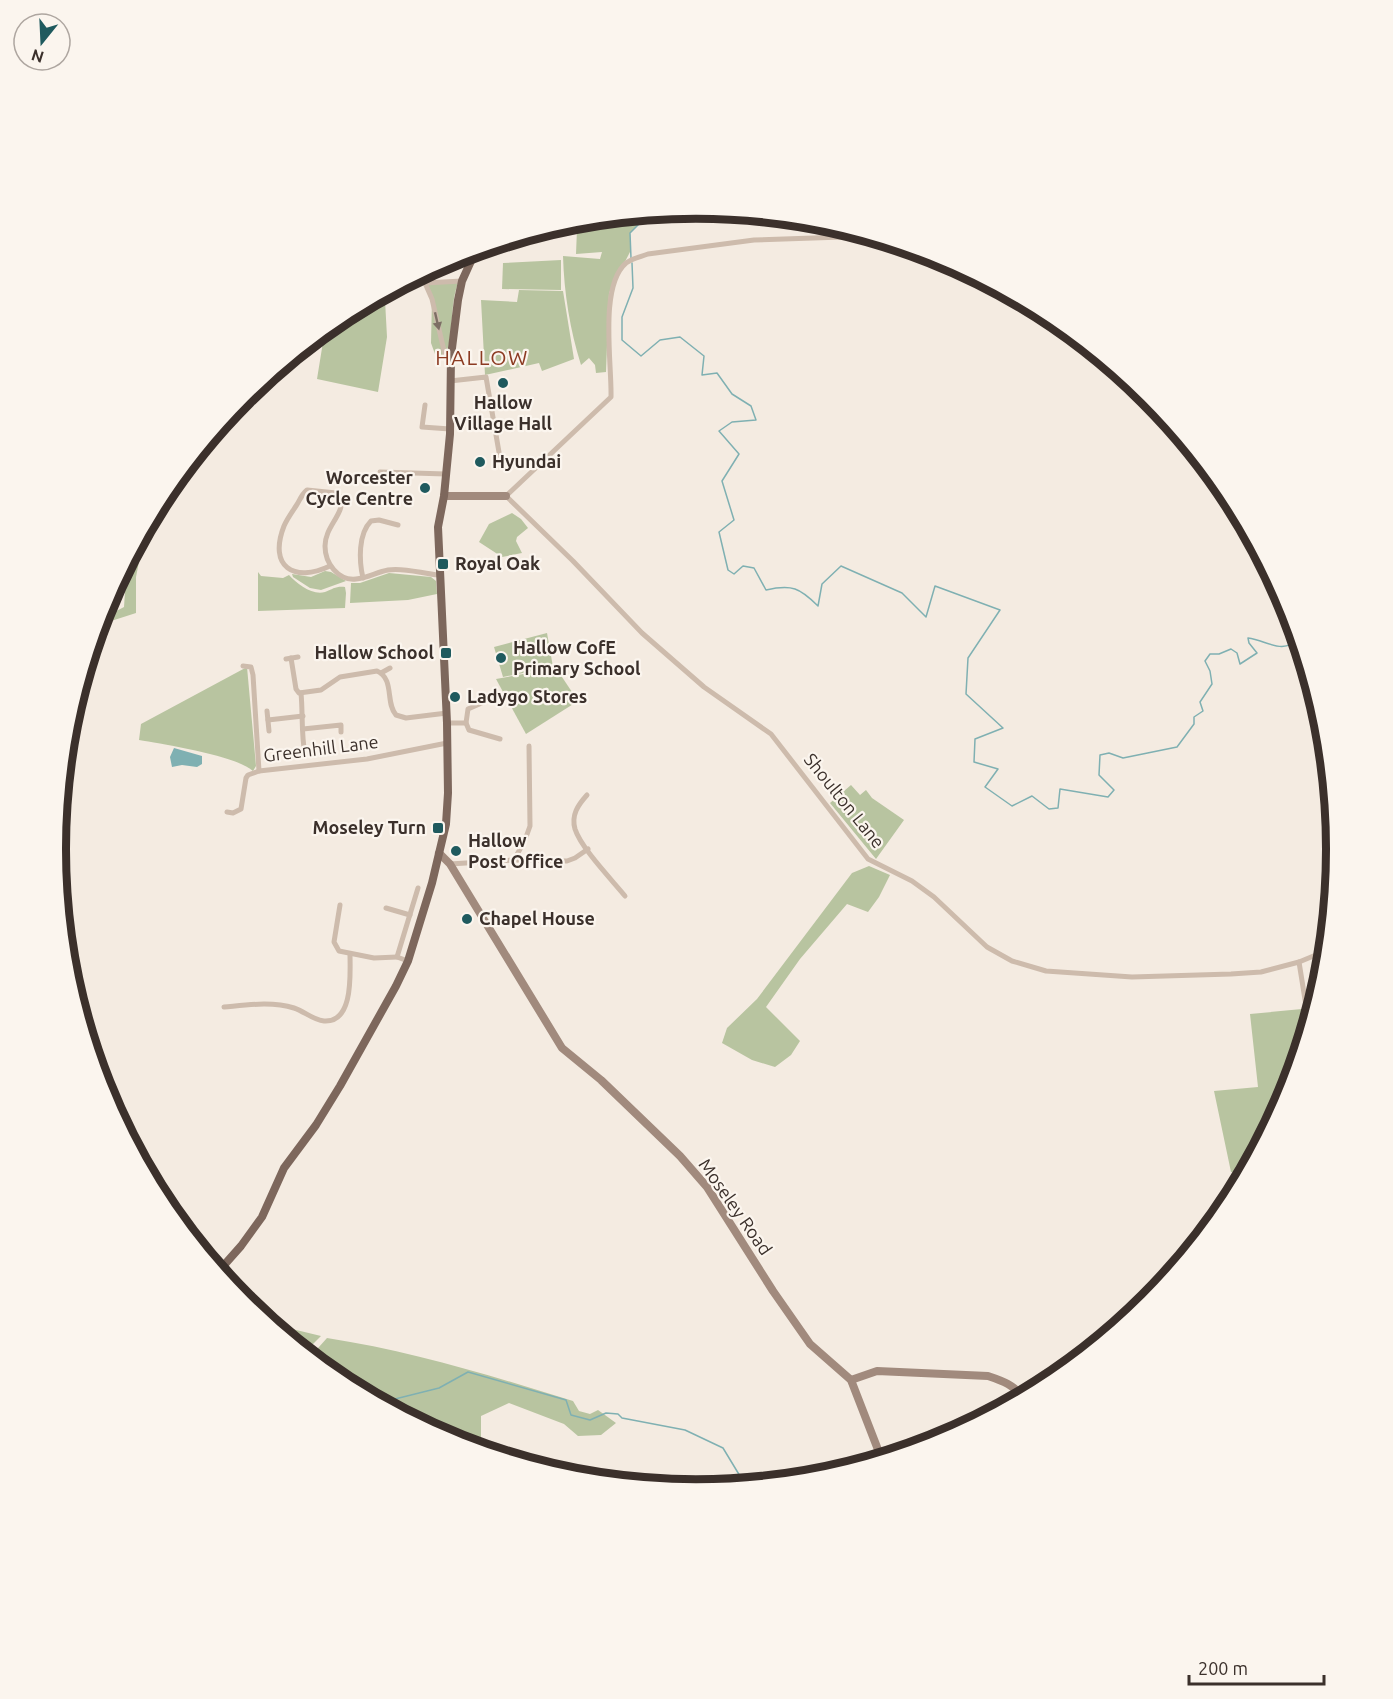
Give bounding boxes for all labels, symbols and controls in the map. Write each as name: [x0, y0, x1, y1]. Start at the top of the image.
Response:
north arrow: [12, 12, 72, 72]
text: N: [29, 46, 46, 67]
one-way arrow: [433, 312, 442, 331]
district label: HALLOW: [435, 345, 529, 369]
marker: Hallow Village Hall: [496, 376, 510, 390]
place label: Hallow Village Hall: [454, 392, 553, 433]
place label: Hyundai: [492, 451, 561, 471]
marker: Hyundai: [473, 455, 487, 469]
place label: Worcester Cycle Centre: [306, 467, 414, 508]
marker: Worcester Cycle Centre: [418, 481, 432, 495]
place label: Royal Oak: [455, 553, 540, 573]
marker: Royal Oak: [436, 557, 450, 571]
place label: Hallow CofE Primary School: [513, 637, 641, 678]
place label: Hallow School: [315, 642, 435, 662]
marker: Hallow School: [439, 646, 453, 660]
marker: Hallow CofE Primary School: [494, 651, 508, 665]
place label: Ladygo Stores: [467, 686, 587, 706]
marker: Ladygo Stores: [448, 690, 462, 704]
street label: Greenhill Lane: [262, 731, 380, 765]
street label: Shoulton Lane: [801, 749, 889, 852]
place label: Moseley Turn: [312, 817, 426, 837]
marker: Moseley Turn: [431, 821, 445, 835]
place label: Hallow Post Office: [468, 830, 563, 871]
marker: Hallow Post Office: [449, 844, 463, 858]
place label: Chapel House: [479, 908, 595, 928]
marker: Chapel House: [460, 912, 474, 926]
street label: Moseley Road: [695, 1154, 776, 1258]
scale bar: [1189, 1648, 1324, 1686]
text: 200 m: [1198, 1658, 1248, 1678]

